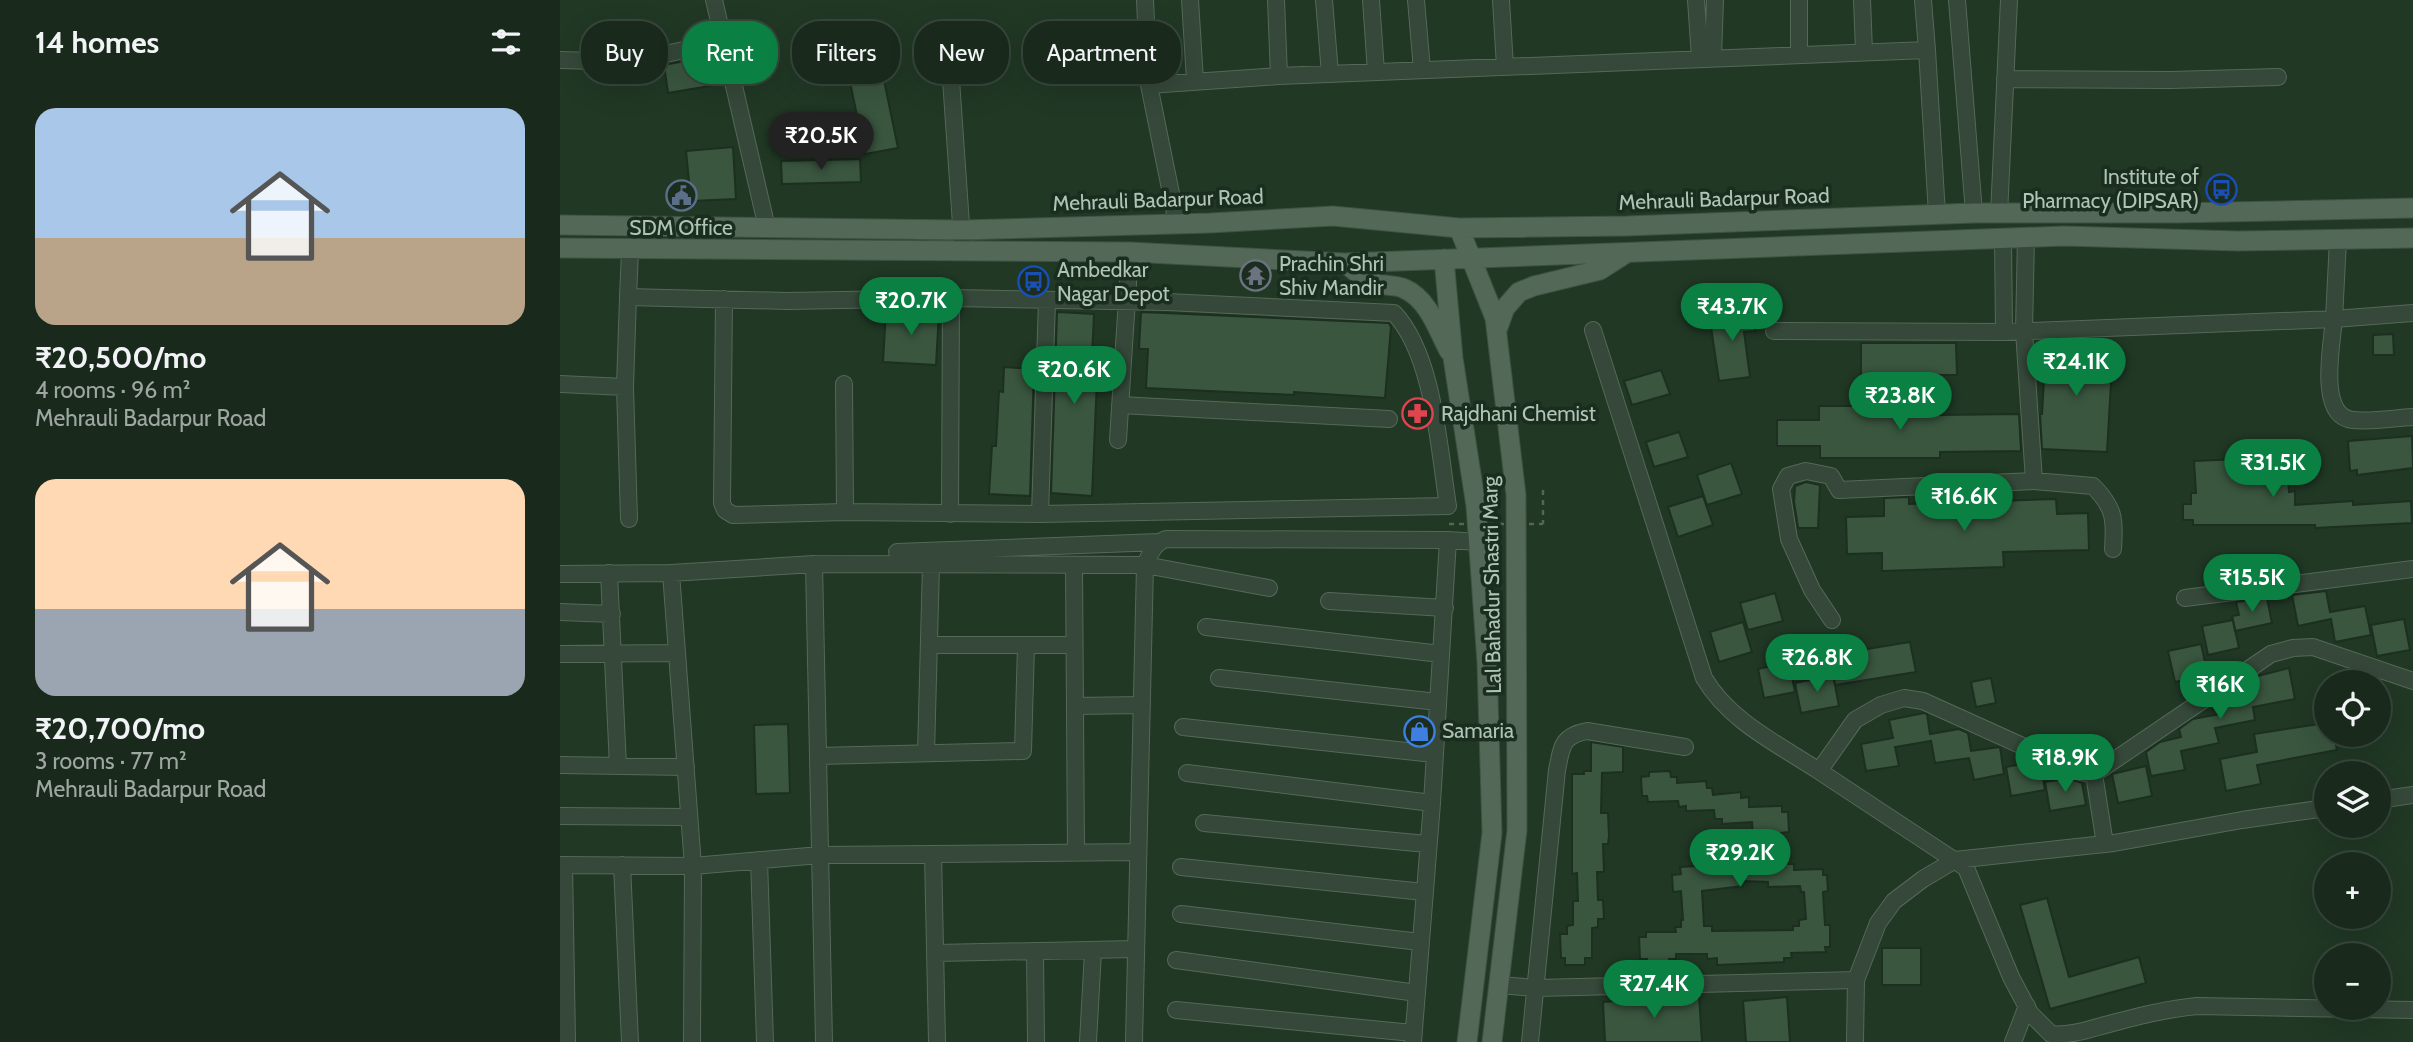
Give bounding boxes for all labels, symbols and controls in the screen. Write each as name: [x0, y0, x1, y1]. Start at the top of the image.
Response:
chip: Buy: [581, 21, 668, 84]
chip: Rent: [682, 21, 778, 84]
chip: Filters: [792, 21, 900, 84]
chip: New: [914, 21, 1009, 84]
chip: Apartment: [1023, 21, 1181, 84]
icon: filters: [487, 23, 525, 61]
text: 14 homes: [35, 24, 159, 61]
pin: ₹20.5K: [764, 113, 878, 172]
text: ₹20.5K: [785, 121, 857, 149]
icon: home: [217, 153, 343, 279]
place label: Institute of Pharmacy (DIPSAR): [2022, 164, 2199, 213]
bus stop icon: Institute of Pharmacy (DIPSAR): [2205, 172, 2239, 206]
public building icon: SDM Office: [664, 179, 698, 213]
street label: Mehrauli Badarpur Road: [1618, 182, 1830, 215]
street label: Mehrauli Badarpur Road: [1052, 183, 1264, 216]
place label: SDM Office: [629, 215, 733, 240]
place label: Prachin Shri Shiv Mandir: [1279, 251, 1384, 300]
place label: Ambedkar Nagar Depot: [1057, 257, 1170, 306]
temple icon: Prachin Shri Shiv Mandir: [1239, 259, 1273, 293]
bus stop icon: Ambedkar Nagar Depot: [1017, 265, 1051, 299]
pin: ₹20.7K: [854, 278, 968, 337]
pin: ₹43.7K: [1675, 284, 1789, 343]
text: ₹20.7K: [875, 286, 947, 314]
text: ₹43.7K: [1697, 292, 1767, 320]
pin: ₹24.1K: [2019, 338, 2133, 398]
text: ₹20,500/mo: [35, 339, 206, 376]
pin: ₹20.6K: [1017, 346, 1131, 406]
text: ₹24.1K: [2043, 347, 2109, 375]
text: ₹20.6K: [1037, 355, 1111, 383]
pin: ₹23.8K: [1843, 372, 1957, 432]
text: 4 rooms · 96 m²: [35, 376, 190, 404]
text: ₹23.8K: [1865, 381, 1935, 409]
pharmacy icon: Rajdhani Chemist: [1401, 397, 1435, 431]
place label: Rajdhani Chemist: [1441, 401, 1596, 427]
text: Mehrauli Badarpur Road: [35, 404, 266, 432]
pin: ₹31.5K: [2216, 440, 2330, 499]
text: ₹31.5K: [2240, 448, 2306, 476]
pin: ₹16.6K: [1907, 474, 2021, 533]
street label: Lal Bahadur Shastri Marg: [1477, 476, 1506, 694]
text: ₹16.6K: [1931, 482, 1997, 510]
icon: home: [217, 524, 343, 650]
pin: ₹15.5K: [2195, 554, 2309, 614]
text: ₹15.5K: [2219, 563, 2285, 591]
pin: ₹26.8K: [1760, 634, 1874, 694]
text: ₹26.8K: [1781, 643, 1853, 671]
pin: ₹16K: [2179, 662, 2261, 721]
text: ₹16K: [2196, 670, 2244, 698]
map controls: [2314, 670, 2391, 1020]
button: locate: [2314, 670, 2391, 747]
text: ₹20,700/mo: [35, 710, 205, 747]
shop icon: Samaria: [1402, 714, 1436, 748]
place label: Samaria: [1442, 718, 1514, 743]
pin: ₹18.9K: [2008, 734, 2122, 794]
text: ₹18.9K: [2031, 743, 2099, 771]
text: 3 rooms · 77 m²: [35, 747, 187, 775]
button: layers: [2314, 761, 2391, 838]
text: Mehrauli Badarpur Road: [35, 775, 266, 803]
pin: ₹29.2K: [1683, 830, 1797, 889]
text: ₹29.2K: [1706, 838, 1774, 866]
button: +: [2314, 852, 2391, 929]
button: −: [2314, 943, 2391, 1020]
pin: ₹27.4K: [1597, 960, 1711, 1020]
text: ₹27.4K: [1619, 969, 1689, 997]

